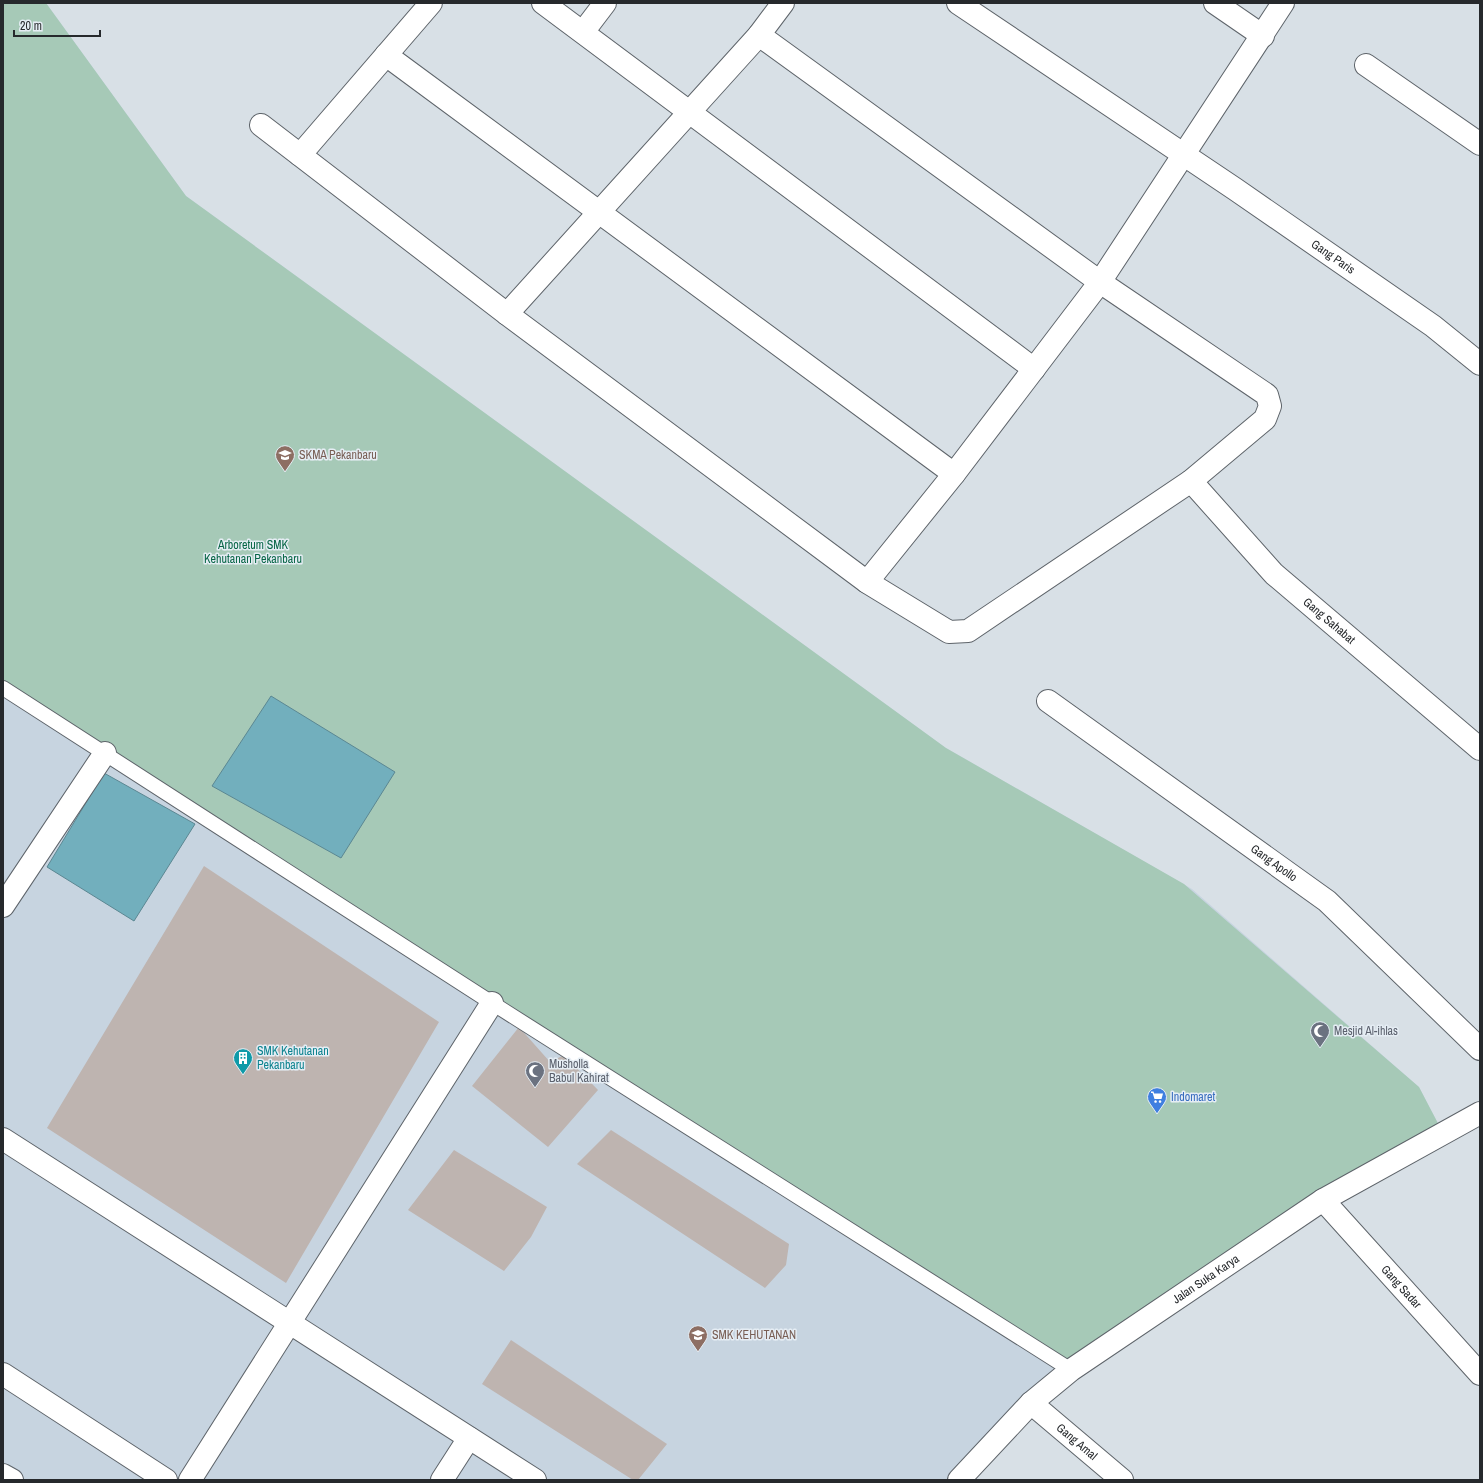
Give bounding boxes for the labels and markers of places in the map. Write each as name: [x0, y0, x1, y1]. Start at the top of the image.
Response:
school or university icon: SKMA Pekanbaru: [274, 444, 296, 472]
place label: SKMA Pekanbaru: [299, 447, 377, 463]
mosque icon: Mesjid Al-ihlas: [1309, 1020, 1331, 1048]
place label: Mesjid Al-ihlas: [1334, 1023, 1398, 1039]
place label: SMK Kehutanan Pekanbaru: [257, 1043, 329, 1073]
building icon: SMK Kehutanan Pekanbaru: [232, 1047, 254, 1075]
place label: Musholla Babul Kahirat: [549, 1056, 609, 1086]
mosque icon: Musholla Babul Kahirat: [524, 1060, 546, 1088]
supermarket icon: Indomaret: [1146, 1086, 1168, 1114]
place label: Indomaret: [1171, 1089, 1216, 1105]
school or university icon: SMK KEHUTANAN: [687, 1324, 709, 1352]
place label: SMK KEHUTANAN: [712, 1327, 796, 1343]

